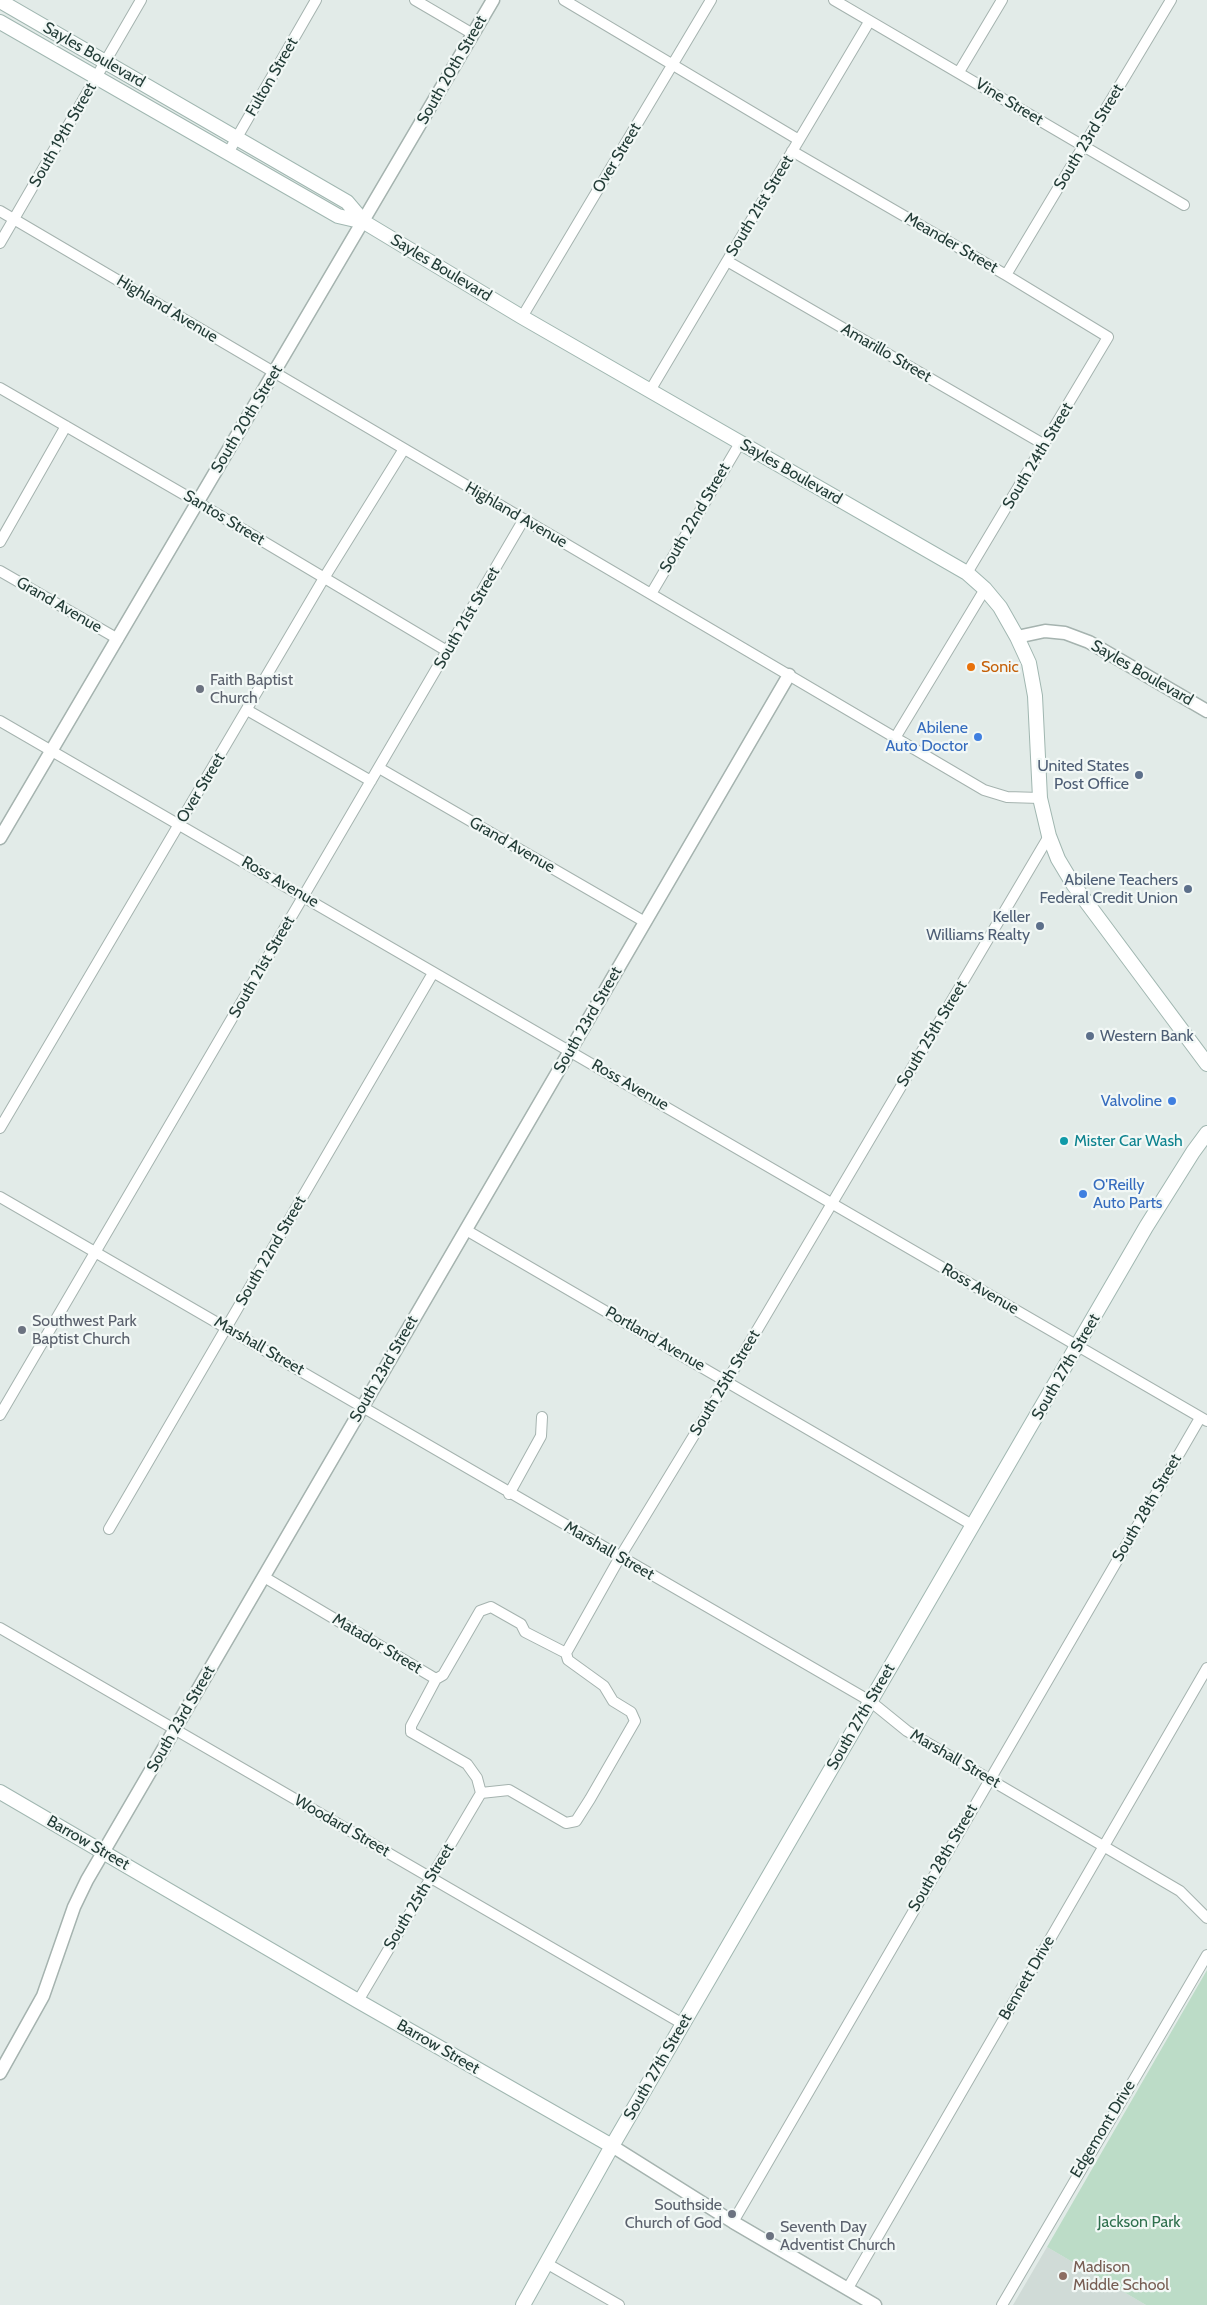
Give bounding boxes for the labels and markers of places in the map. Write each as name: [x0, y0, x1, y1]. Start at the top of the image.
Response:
place label: Sonic: [981, 657, 1019, 677]
marker: Sonic: [965, 661, 977, 673]
place label: Faith Baptist Church: [210, 670, 293, 708]
marker: Faith Baptist Church: [194, 683, 206, 695]
place label: Abilene Auto Doctor: [885, 718, 968, 756]
marker: Abilene Auto Doctor: [972, 731, 984, 743]
place label: United States Post Office: [1037, 756, 1129, 794]
marker: United States Post Office: [1133, 769, 1145, 781]
place label: Abilene Teachers Federal Credit Union: [1040, 870, 1178, 908]
marker: Abilene Teachers Federal Credit Union: [1182, 883, 1194, 895]
place label: Keller Williams Realty: [926, 907, 1030, 945]
marker: Keller Williams Realty: [1034, 920, 1046, 932]
place label: Western Bank: [1100, 1026, 1194, 1046]
marker: Western Bank: [1084, 1030, 1096, 1042]
place label: Valvoline: [1101, 1091, 1162, 1111]
marker: Valvoline: [1166, 1095, 1178, 1107]
place label: Mister Car Wash: [1074, 1131, 1183, 1151]
marker: Mister Car Wash: [1058, 1135, 1070, 1147]
place label: O'Reilly Auto Parts: [1093, 1175, 1162, 1213]
marker: O'Reilly Auto Parts: [1077, 1188, 1089, 1200]
place label: Southwest Park Baptist Church: [32, 1311, 137, 1349]
marker: Southwest Park Baptist Church: [16, 1324, 28, 1336]
place label: Southside Church of God: [625, 2195, 722, 2233]
marker: Southside Church of God: [726, 2208, 738, 2220]
place label: Seventh Day Adventist Church: [780, 2217, 895, 2255]
marker: Seventh Day Adventist Church: [764, 2230, 776, 2242]
place label: Madison Middle School: [1073, 2257, 1169, 2295]
marker: Madison Middle School: [1057, 2270, 1069, 2282]

